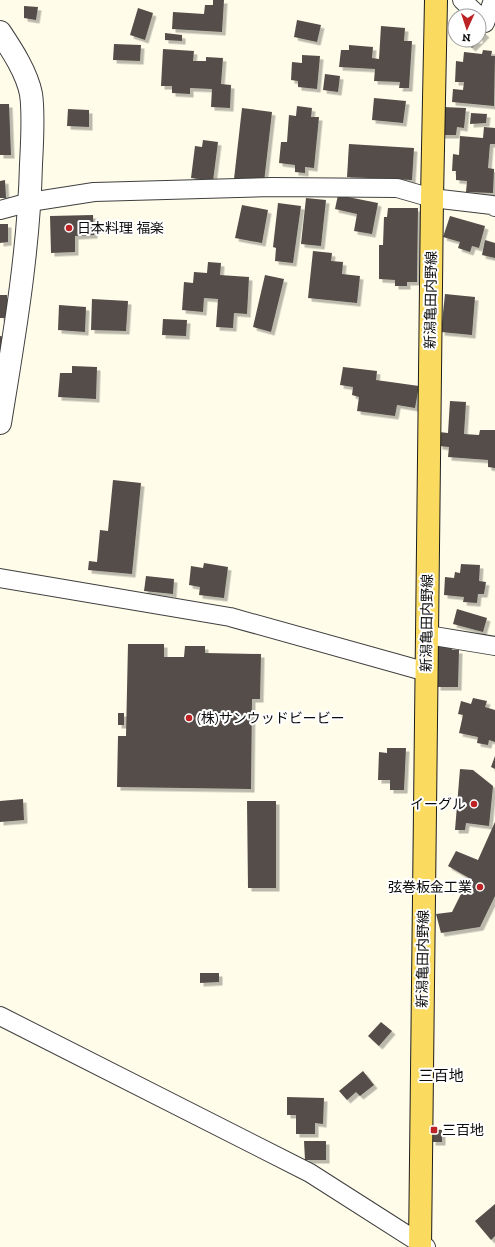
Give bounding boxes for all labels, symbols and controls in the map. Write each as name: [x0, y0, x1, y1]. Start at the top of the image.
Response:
north arrow: [447, 8, 487, 48]
text: N: [461, 31, 471, 44]
place label: 日本料理 福楽: [77, 220, 164, 237]
marker: 日本料理 福楽: [64, 223, 74, 233]
street label: 新潟亀田内野線: [422, 251, 440, 349]
street label: 新潟亀田内野線: [418, 574, 436, 672]
place label: (株)サンウッドビービー: [197, 710, 345, 727]
marker: (株)サンウッドビービー: [184, 713, 194, 723]
place label: イーグル: [410, 796, 466, 813]
marker: イーグル: [469, 799, 479, 809]
place label: 弦巻板金工業: [388, 879, 472, 896]
marker: 弦巻板金工業: [475, 882, 485, 892]
street label: 新潟亀田内野線: [414, 910, 432, 1008]
district label: 三百地: [418, 1067, 464, 1085]
place label: 三百地: [442, 1122, 484, 1139]
marker: 三百地: [429, 1125, 439, 1135]

